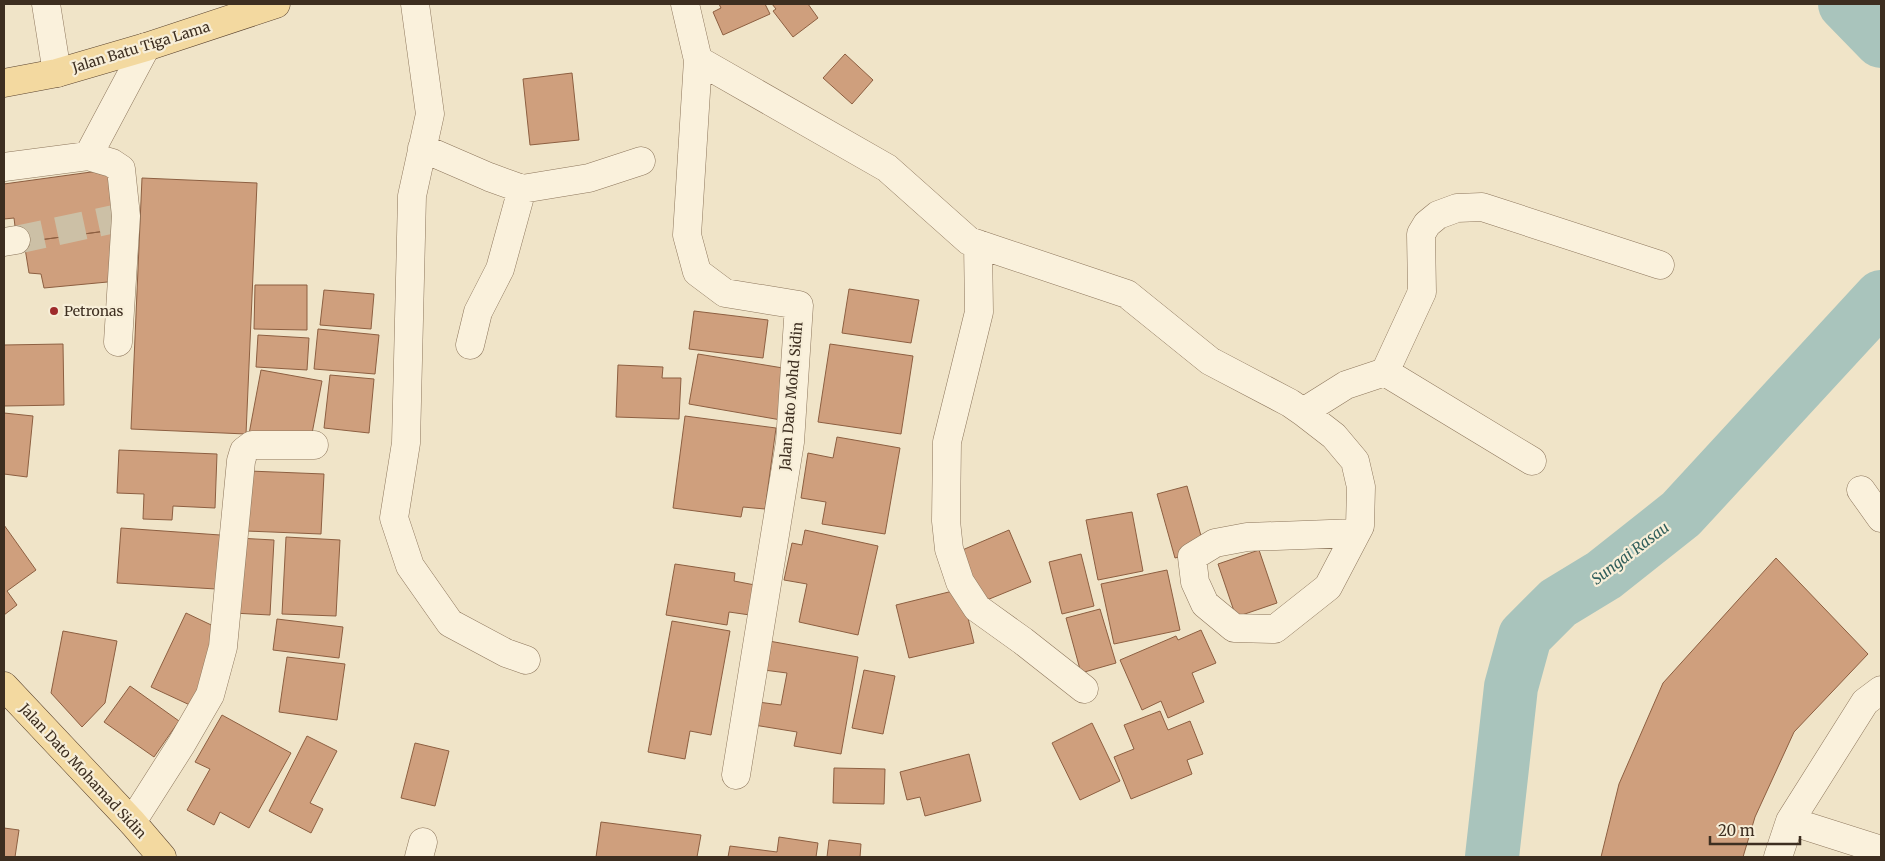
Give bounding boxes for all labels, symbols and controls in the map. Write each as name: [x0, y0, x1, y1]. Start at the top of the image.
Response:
street label: Jalan Batu Tiga Lama: [69, 17, 212, 77]
place label: Petronas: [64, 302, 124, 320]
marker: Petronas: [48, 305, 60, 317]
street label: Jalan Dato Mohd Sidin: [775, 321, 806, 472]
water label: Sungai Rasau: [1587, 517, 1673, 588]
street label: Jalan Dato Mohamad Sidin: [15, 699, 150, 842]
scale bar: [1710, 814, 1800, 846]
text: 20 m: [1718, 821, 1755, 840]

